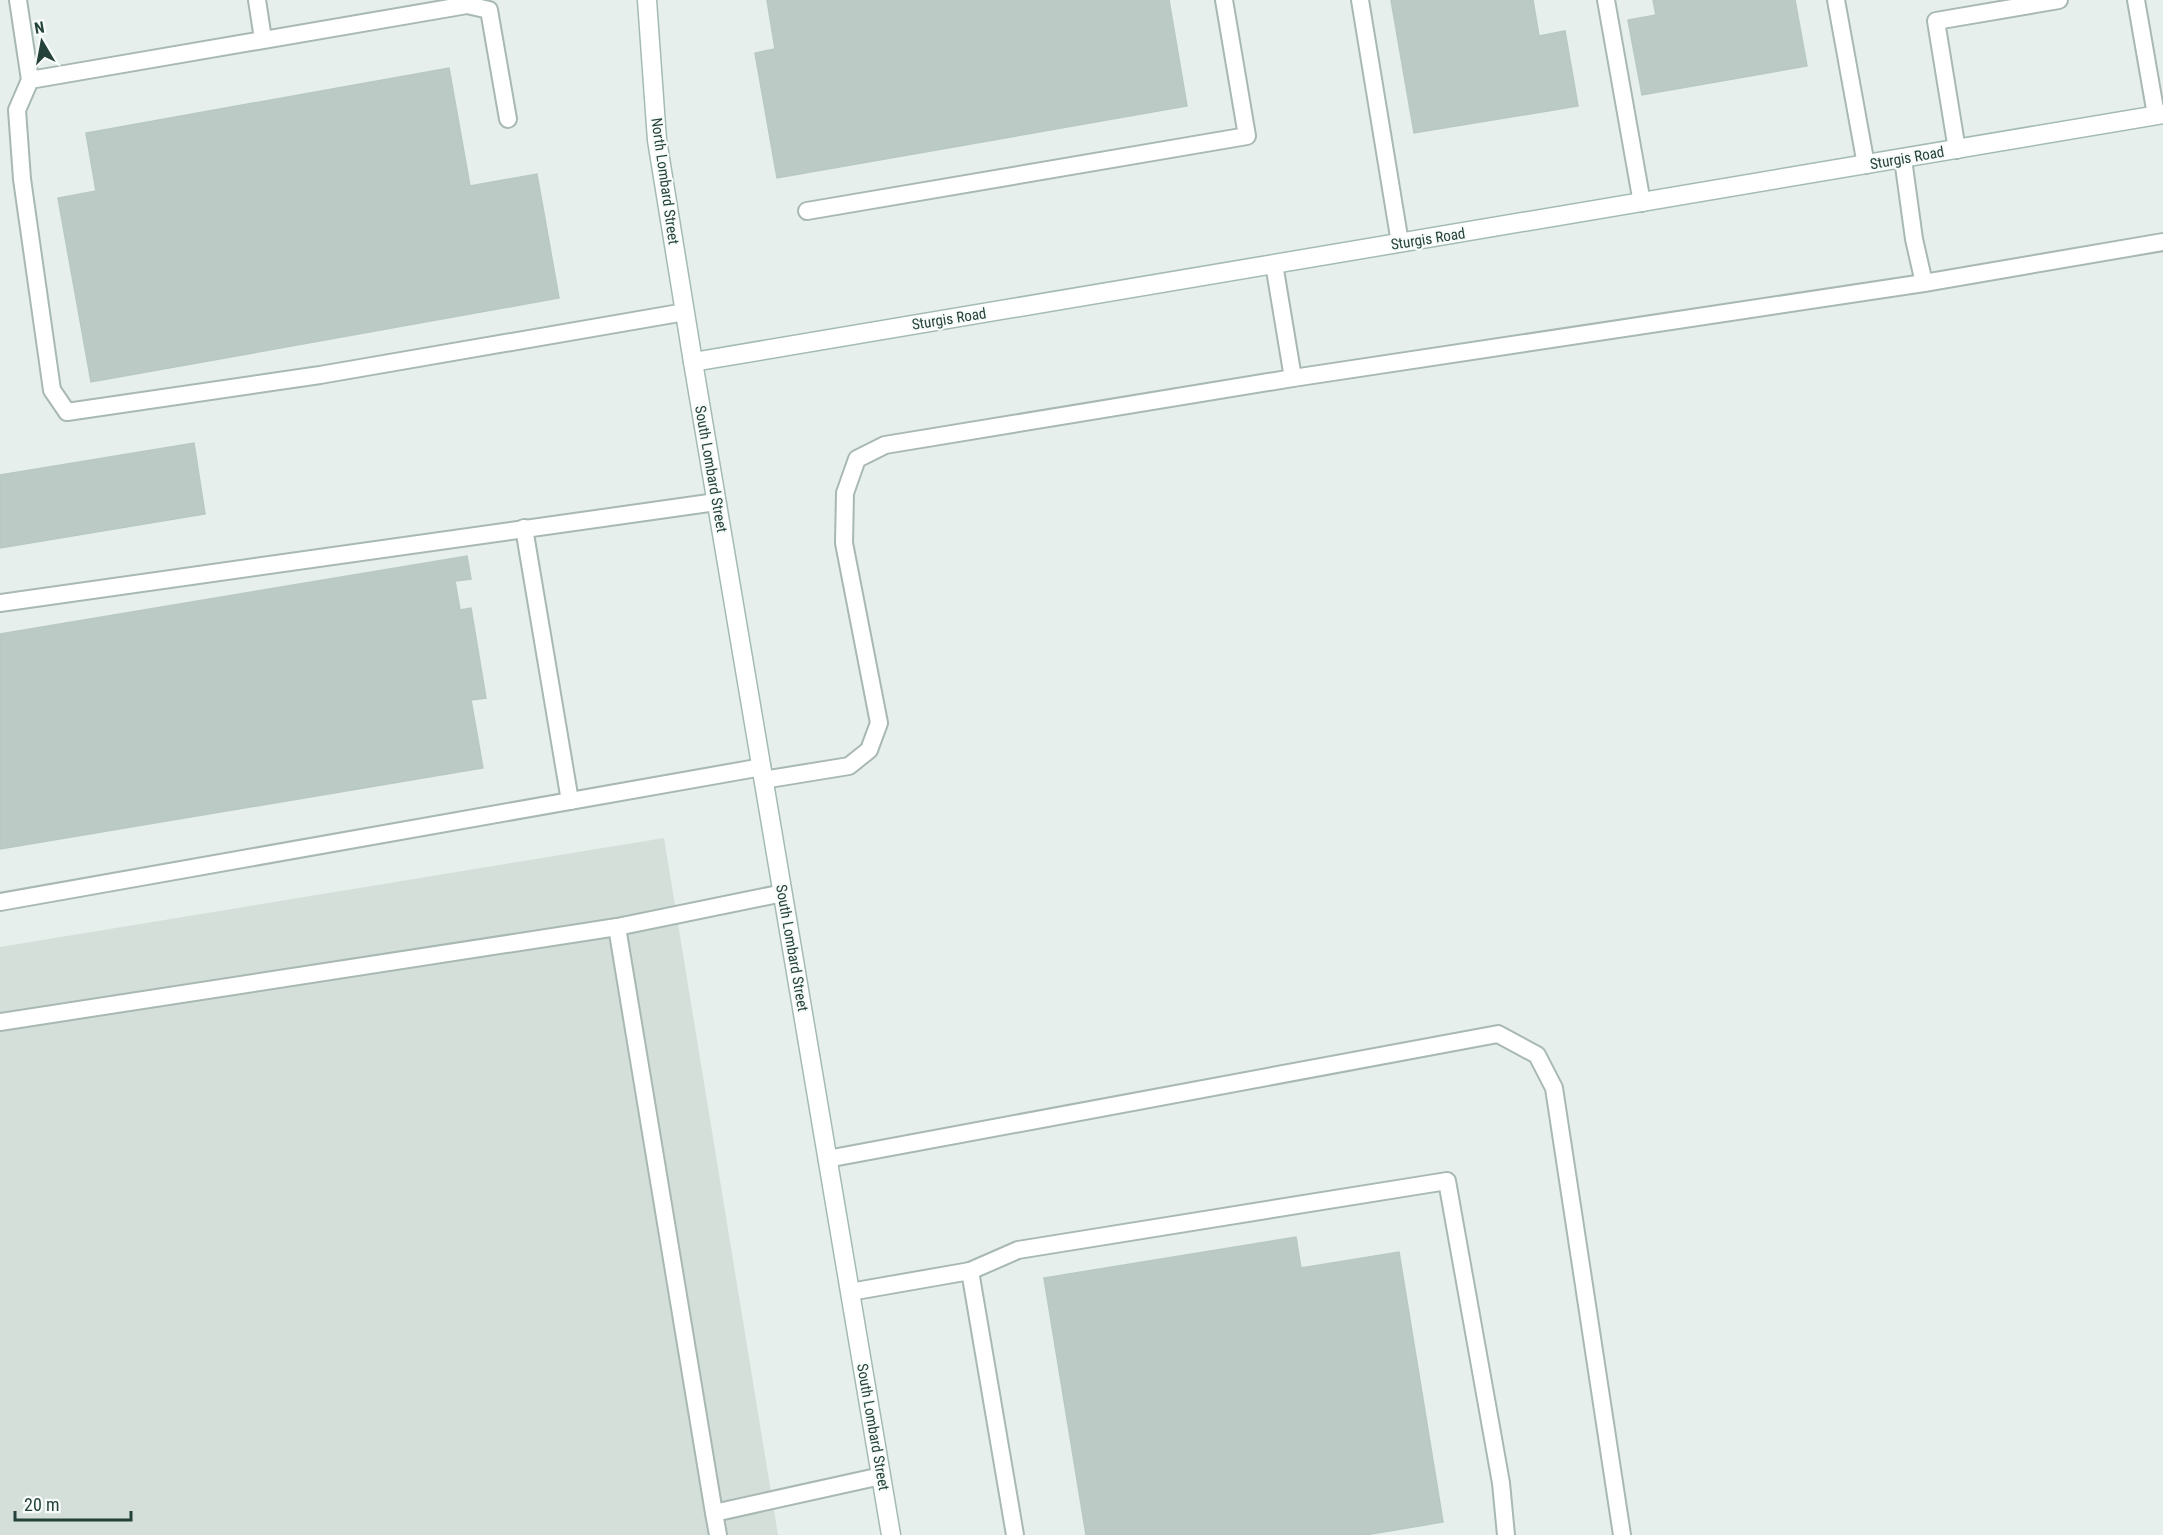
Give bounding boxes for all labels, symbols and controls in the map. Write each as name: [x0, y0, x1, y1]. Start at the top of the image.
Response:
north arrow: [12, 12, 72, 72]
text: N: [33, 18, 46, 38]
street label: North Lombard Street: [647, 116, 683, 246]
street label: Sturgis Road: [1868, 143, 1946, 173]
street label: Sturgis Road: [1389, 224, 1467, 254]
street label: Sturgis Road: [910, 304, 988, 334]
street label: South Lombard Street: [691, 404, 731, 534]
street label: South Lombard Street: [772, 883, 812, 1013]
street label: South Lombard Street: [853, 1362, 893, 1492]
scale bar: [15, 1484, 130, 1522]
text: 20 m: [24, 1494, 59, 1515]

